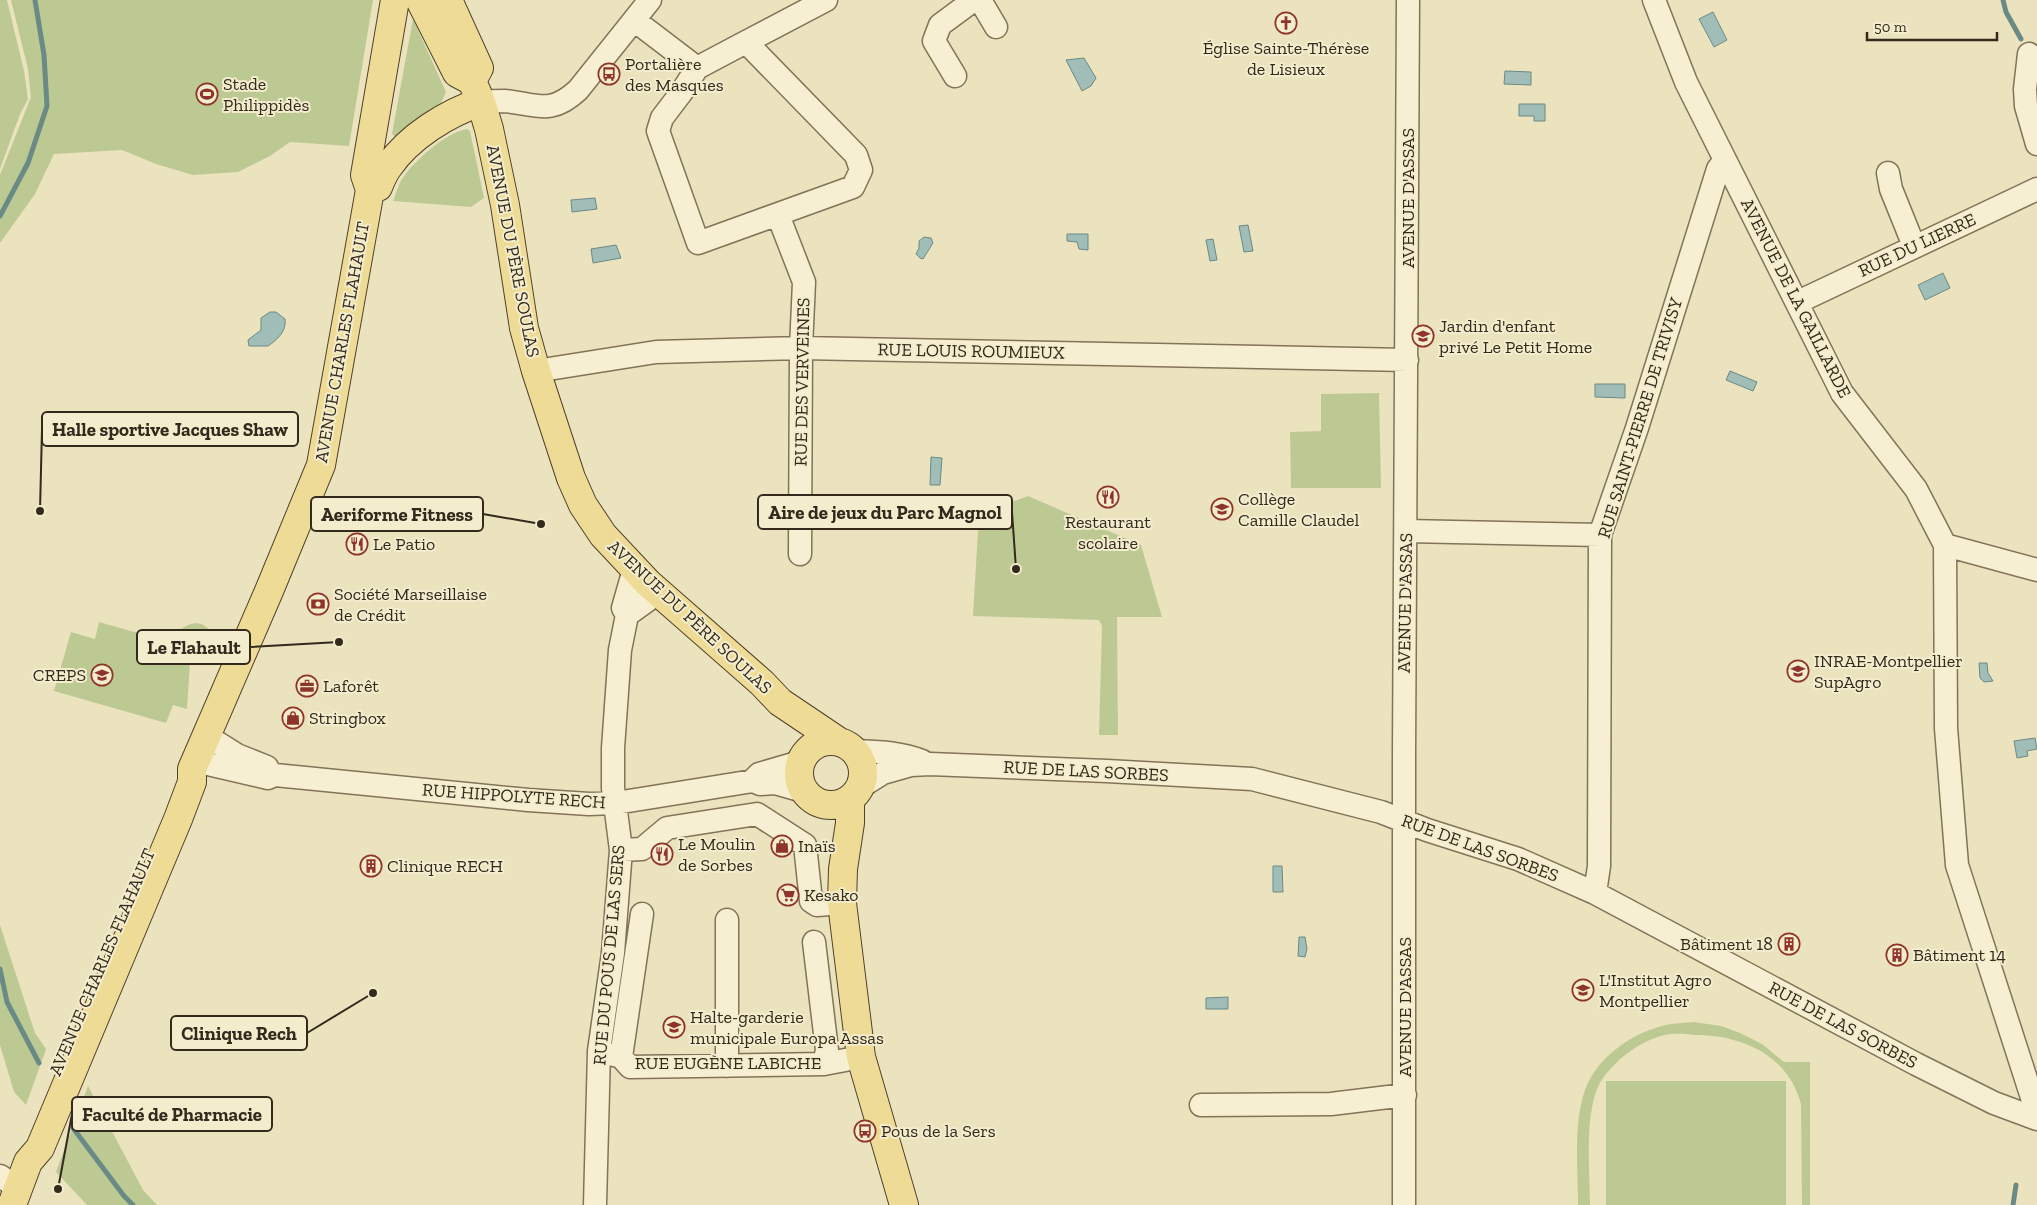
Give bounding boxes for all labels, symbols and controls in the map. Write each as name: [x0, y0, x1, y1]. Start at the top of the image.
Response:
scale bar: [1867, 10, 1997, 42]
church icon: Église Sainte-Thérèse de Lisieux: [1274, 11, 1298, 35]
text: 50 m: [1874, 18, 1907, 36]
place label: Église Sainte-Thérèse de Lisieux: [1203, 37, 1369, 80]
place label: Portalière des Masques: [625, 53, 724, 96]
bus stop icon: Portalière des Masques: [597, 62, 621, 86]
place label: Stade Philippidès: [223, 73, 309, 116]
sports icon: Stade Philippidès: [195, 82, 219, 106]
street label: AVENUE D'ASSAS: [1397, 128, 1419, 268]
street label: AVENUE DU PÈRE SOULAS: [482, 143, 544, 359]
street label: AVENUE DE LA GAILLARDE: [1736, 195, 1856, 401]
street label: RUE DU LIERRE: [1855, 208, 1979, 282]
street label: AVENUE CHARLES FLAHAULT: [310, 220, 374, 464]
street label: RUE SAINT-PIERRE DE TRIVISY: [1593, 295, 1687, 541]
street label: RUE DES VERVEINES: [790, 297, 814, 467]
place label: Jardin d'enfant privé Le Petit Home: [1439, 315, 1592, 358]
school or university icon: Jardin d'enfant privé Le Petit Home: [1411, 324, 1435, 348]
street label: RUE LOUIS ROUMIEUX: [877, 338, 1065, 364]
callout: Halle sportive Jacques Shaw: [42, 412, 298, 446]
text: Halle sportive Jacques Shaw: [52, 418, 289, 441]
restaurant icon: Restaurant scolaire: [1096, 485, 1120, 509]
place label: Collège Camille Claudel: [1238, 488, 1360, 531]
callout: Aire de jeux du Parc Magnol: [758, 495, 1012, 529]
callout: Aeriforme Fitness: [311, 497, 483, 531]
school or university icon: Collège Camille Claudel: [1210, 497, 1234, 521]
text: Aire de jeux du Parc Magnol: [768, 501, 1002, 524]
text: Aeriforme Fitness: [321, 503, 473, 526]
place label: Restaurant scolaire: [1065, 511, 1151, 554]
restaurant icon: Le Patio: [345, 532, 369, 556]
place label: Le Patio: [373, 533, 435, 555]
street label: AVENUE D'ASSAS: [1393, 533, 1417, 673]
street label: AVENUE DU PÈRE SOULAS: [603, 535, 777, 699]
place label: Société Marseillaise de Crédit: [334, 583, 487, 626]
bank icon: Société Marseillaise de Crédit: [306, 592, 330, 616]
callout: Le Flahault: [137, 630, 250, 664]
text: Le Flahault: [147, 636, 241, 659]
place label: INRAE-Montpellier SupAgro: [1814, 650, 1963, 693]
school or university icon: INRAE-Montpellier SupAgro: [1786, 659, 1810, 683]
school or university icon: CREPS: [90, 663, 114, 687]
place label: CREPS: [33, 664, 86, 686]
office icon: Laforêt: [295, 674, 319, 698]
place label: Laforêt: [323, 675, 379, 697]
shop icon: Stringbox: [281, 706, 305, 730]
place label: Stringbox: [309, 707, 386, 729]
street label: RUE DE LAS SORBES: [1003, 756, 1169, 786]
street label: RUE HIPPOLYTE RECH: [421, 779, 607, 813]
street label: RUE DE LAS SORBES: [1399, 809, 1561, 887]
place label: Le Moulin de Sorbes: [678, 833, 756, 876]
shop icon: Inaïs: [770, 834, 794, 858]
place label: Inaïs: [798, 835, 836, 857]
restaurant icon: Le Moulin de Sorbes: [650, 842, 674, 866]
street label: RUE DU POUS DE LAS SERS: [588, 844, 630, 1066]
street label: AVENUE CHARLES FLAHAULT: [44, 845, 160, 1079]
building icon: Clinique RECH: [359, 854, 383, 878]
place label: Clinique RECH: [387, 855, 503, 877]
supermarket icon: Kesako: [776, 883, 800, 907]
place label: Kesako: [804, 884, 859, 906]
building icon: Bâtiment 18: [1777, 932, 1801, 956]
place label: Bâtiment 18: [1680, 933, 1773, 955]
street label: AVENUE D'ASSAS: [1394, 937, 1416, 1077]
building icon: Bâtiment 14: [1885, 943, 1909, 967]
place label: Bâtiment 14: [1913, 944, 2006, 966]
place label: L'Institut Agro Montpellier: [1599, 969, 1712, 1012]
street label: RUE DE LAS SORBES: [1765, 976, 1921, 1074]
school or university icon: L'Institut Agro Montpellier: [1571, 978, 1595, 1002]
place label: Halte-garderie municipale Europa Assas: [690, 1006, 884, 1049]
school or university icon: Halte-garderie municipale Europa Assas: [662, 1015, 686, 1039]
callout: Clinique Rech: [171, 1016, 307, 1050]
text: Clinique Rech: [181, 1022, 297, 1045]
street label: RUE EUGÈNE LABICHE: [635, 1052, 821, 1074]
callout: Faculté de Pharmacie: [72, 1097, 272, 1131]
text: Faculté de Pharmacie: [82, 1103, 262, 1126]
bus stop icon: Pous de la Sers: [853, 1119, 877, 1143]
place label: Pous de la Sers: [881, 1120, 996, 1142]

